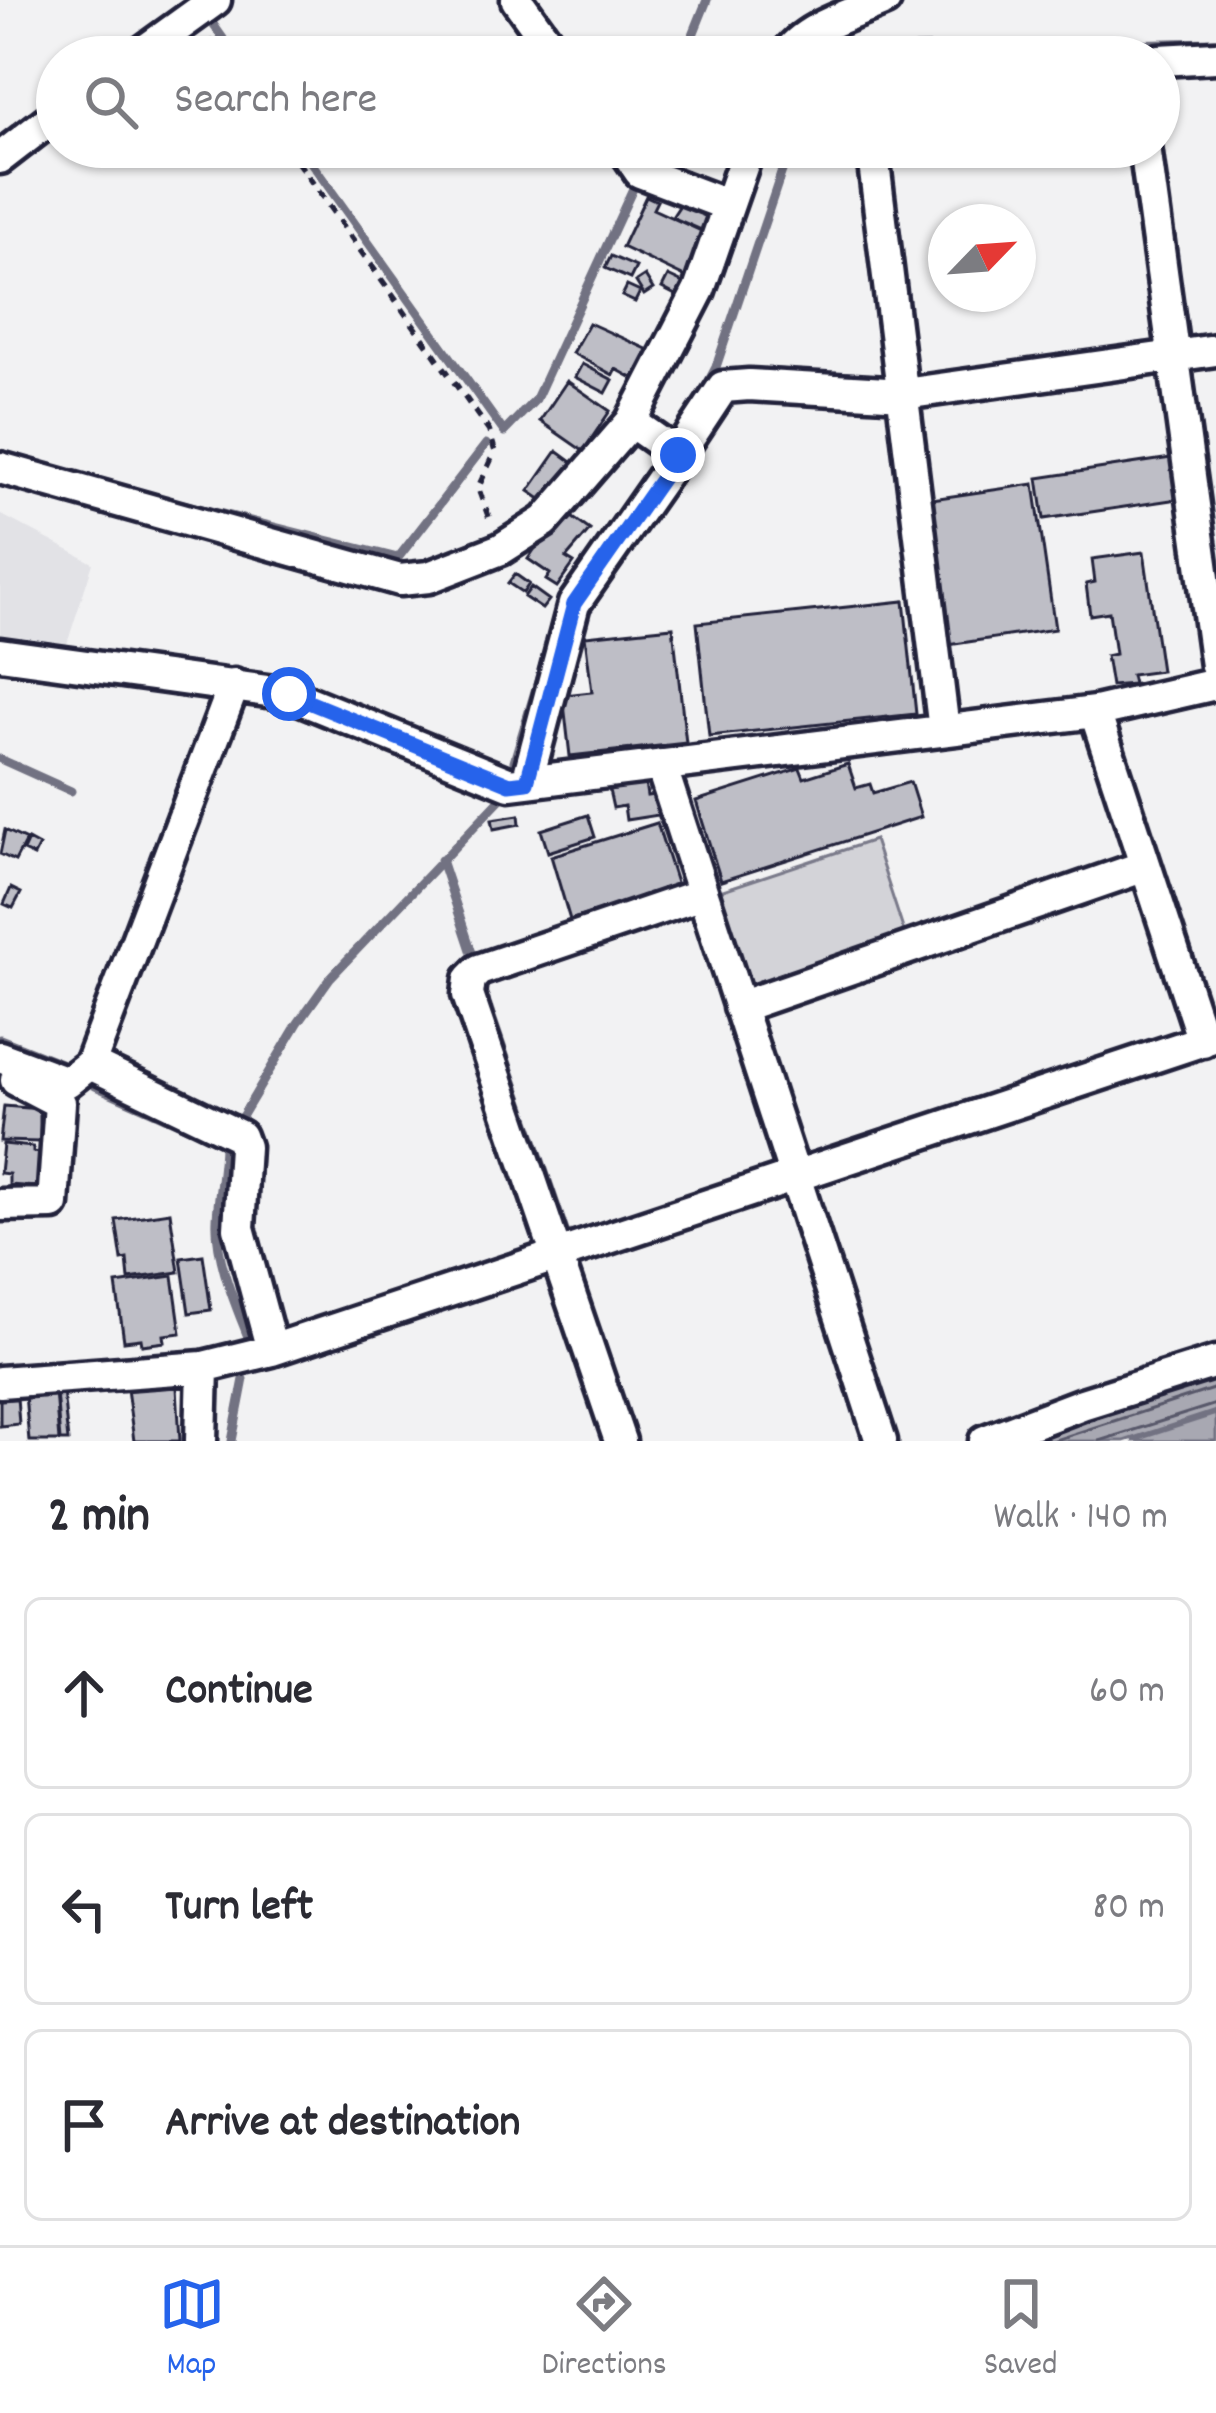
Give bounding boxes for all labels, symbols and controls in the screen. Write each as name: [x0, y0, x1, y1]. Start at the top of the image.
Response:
search box: [36, 36, 1180, 168]
icon: search: [78, 69, 144, 135]
text: Search here: [174, 70, 377, 134]
north arrow: [928, 204, 1036, 312]
route end: [651, 428, 705, 482]
route start: [262, 667, 316, 721]
text: 2 min: [48, 1483, 150, 1555]
text: Walk · 140 m: [994, 1492, 1168, 1547]
icon: ahead: [51, 1660, 117, 1726]
text: Continue: [165, 1661, 313, 1725]
text: 60 m: [1089, 1666, 1165, 1721]
icon: left: [51, 1876, 117, 1942]
text: Turn left: [165, 1877, 313, 1941]
text: 80 m: [1092, 1882, 1165, 1937]
icon: arrive: [51, 2092, 117, 2158]
text: Arrive at destination: [165, 2093, 520, 2157]
tab: Map: [159, 2271, 225, 2390]
tab: Directions: [542, 2271, 667, 2390]
tab: Saved: [984, 2271, 1057, 2390]

